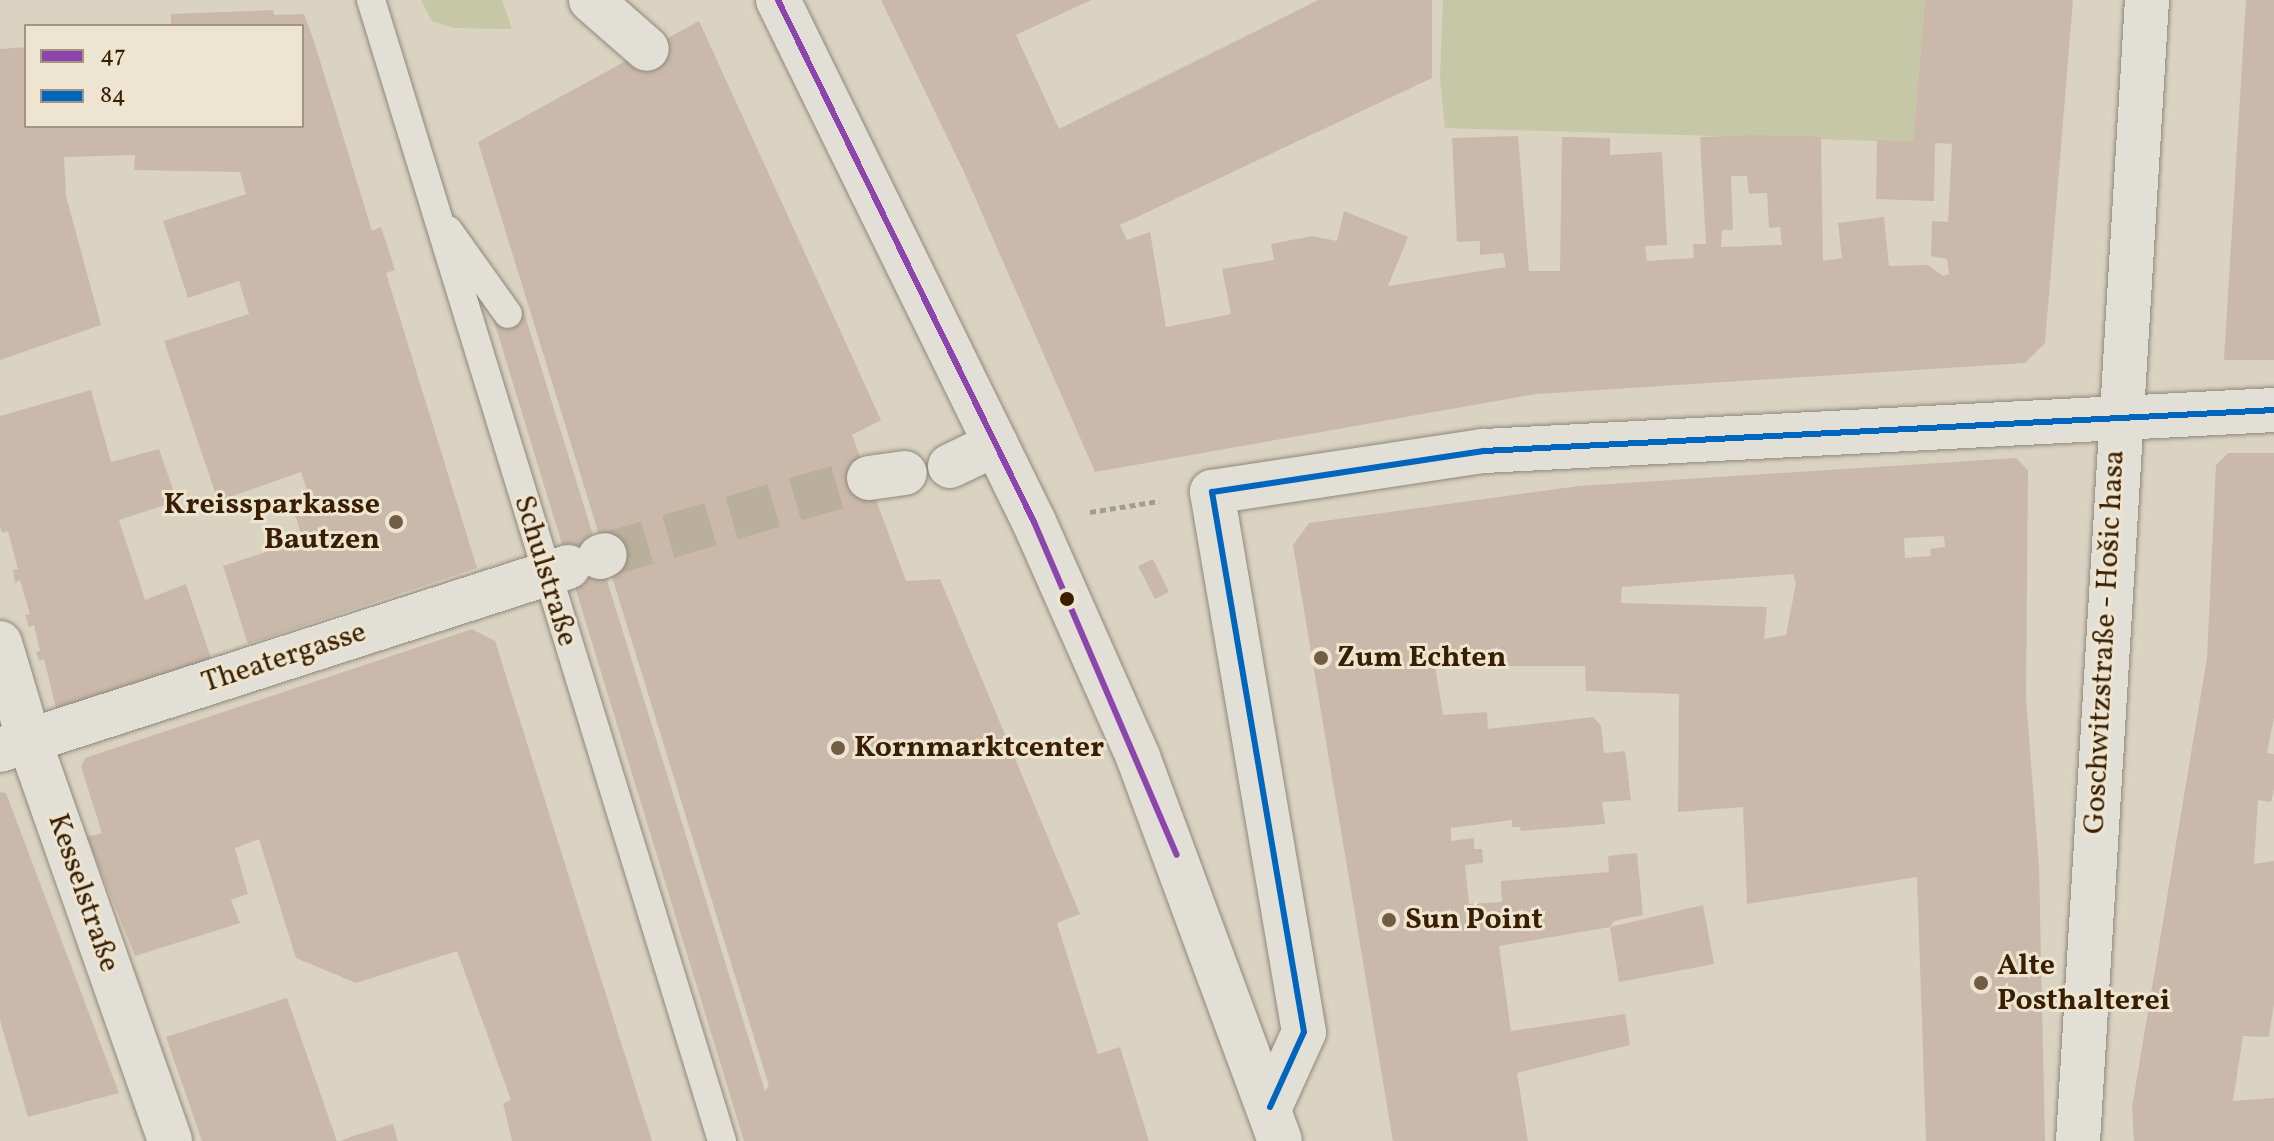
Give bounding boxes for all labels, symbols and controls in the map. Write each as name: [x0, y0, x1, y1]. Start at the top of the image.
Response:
legend: [24, 24, 304, 128]
text: 47: [100, 39, 126, 73]
text: 84: [100, 79, 126, 113]
street label: Goschwitzstraße - Hošic hasa: [2077, 448, 2133, 836]
place label: Kreissparkasse Bautzen: [164, 487, 380, 558]
street label: Schulstraße: [505, 491, 585, 651]
marker: Kreissparkasse Bautzen: [387, 513, 405, 531]
unlabelled marker: [1059, 591, 1075, 607]
street label: Theatergasse: [197, 615, 371, 701]
place label: Zum Echten: [1337, 640, 1506, 676]
marker: Zum Echten: [1312, 649, 1330, 667]
place label: Kornmarktcenter: [854, 730, 1104, 766]
marker: Kornmarktcenter: [829, 739, 847, 757]
street label: Kesselstraße: [39, 809, 127, 977]
place label: Sun Point: [1405, 902, 1543, 938]
marker: Sun Point: [1380, 911, 1398, 929]
place label: Alte Posthalterei: [1997, 948, 2170, 1018]
marker: Alte Posthalterei: [1972, 974, 1990, 992]

